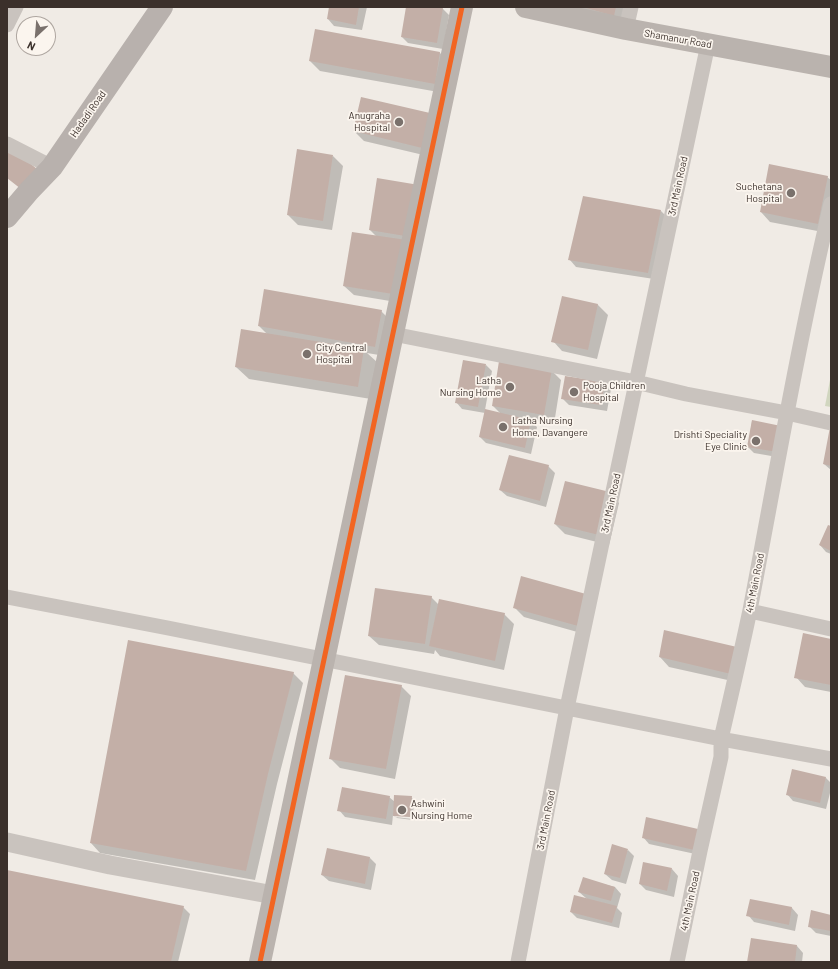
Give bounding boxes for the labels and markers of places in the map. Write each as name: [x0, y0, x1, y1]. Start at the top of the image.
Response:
place label: Anugraha Hospital: [349, 110, 390, 134]
marker: Anugraha Hospital: [393, 116, 405, 128]
place label: Suchetana Hospital: [736, 181, 782, 204]
marker: Suchetana Hospital: [785, 187, 797, 199]
place label: City Central Hospital: [316, 342, 366, 366]
marker: City Central Hospital: [301, 348, 313, 360]
place label: Latha Nursing Home: [440, 375, 501, 398]
place label: Pooja Children Hospital: [583, 380, 645, 404]
marker: Latha Nursing Home: [504, 381, 516, 393]
marker: Pooja Children Hospital: [568, 386, 580, 398]
place label: Latha Nursing Home, Davangere: [512, 415, 588, 438]
marker: Latha Nursing Home, Davangere: [497, 421, 509, 433]
place label: Drishti Speciality Eye Clinic: [674, 429, 747, 452]
marker: Drishti Speciality Eye Clinic: [750, 435, 762, 447]
place label: Ashwini Nursing Home: [411, 798, 472, 822]
marker: Ashwini Nursing Home: [396, 804, 408, 816]

